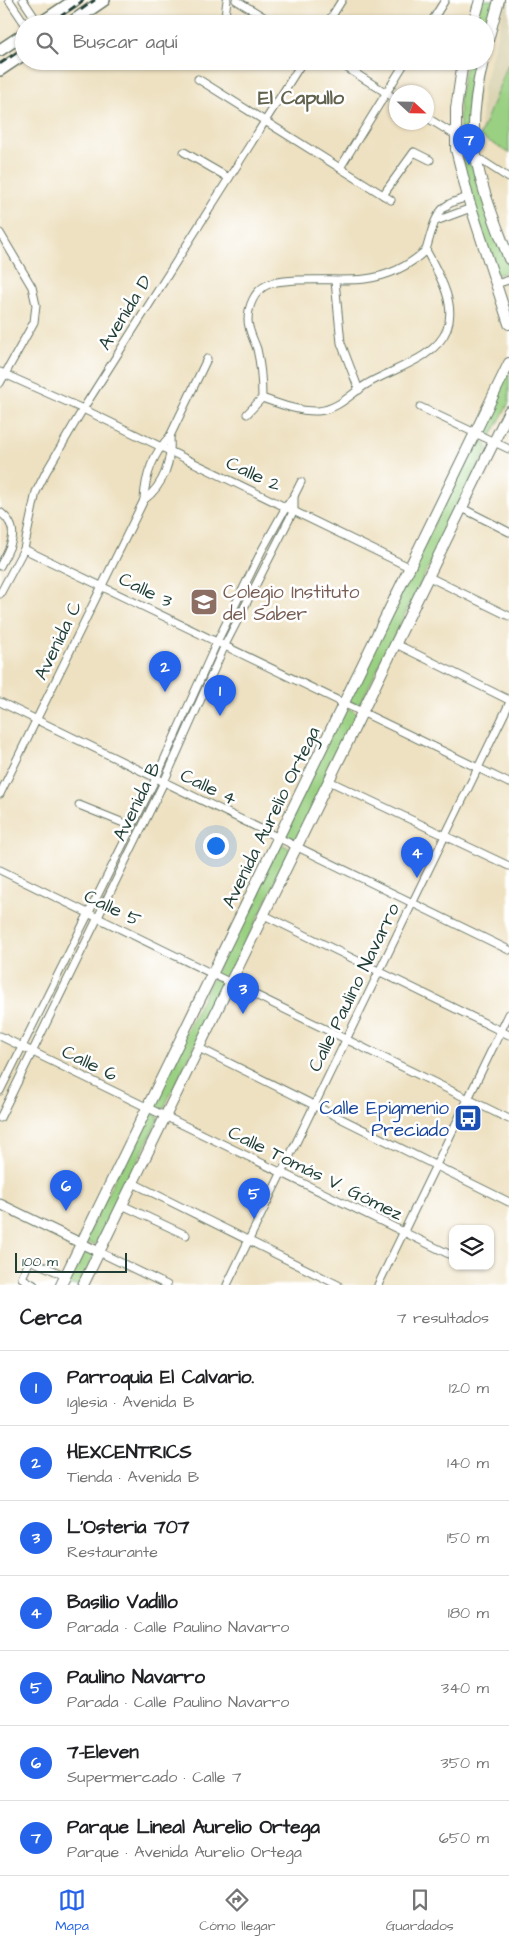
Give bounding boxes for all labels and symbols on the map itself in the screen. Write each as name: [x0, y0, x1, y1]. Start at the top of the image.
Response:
district label: El Capullo: [258, 84, 345, 112]
north arrow: [389, 85, 434, 130]
pin: 7: [453, 124, 485, 165]
street label: Avenida D: [92, 270, 159, 356]
street label: Calle 2: [221, 450, 285, 499]
street label: Calle 3: [114, 566, 177, 615]
place label: Colegio Instituto del Saber: [223, 579, 360, 628]
school or university icon: Colegio Instituto del Saber: [189, 587, 219, 617]
street label: Avenida C: [28, 596, 89, 685]
pin: 2: [149, 651, 181, 692]
pin: 1: [204, 675, 236, 716]
street label: Avenida Aurelio Ortega: [216, 722, 328, 913]
street label: Avenida B: [107, 757, 168, 846]
street label: Calle 4: [175, 762, 241, 813]
your location: [203, 833, 229, 859]
pin: 4: [401, 837, 433, 878]
street label: Calle 5: [79, 883, 146, 934]
street label: Calle Paulino Navarro: [302, 898, 407, 1077]
pin: 3: [227, 973, 259, 1014]
street label: Calle 6: [57, 1038, 122, 1088]
place label: Calle Epigmenio Preciado: [319, 1095, 449, 1144]
bus stop icon: Calle Epigmenio Preciado: [453, 1103, 483, 1133]
street label: Calle Tomás V. Gómez: [223, 1119, 408, 1228]
pin: 6: [50, 1170, 82, 1211]
pin: 5: [238, 1178, 270, 1219]
scale bar: [15, 1250, 128, 1273]

